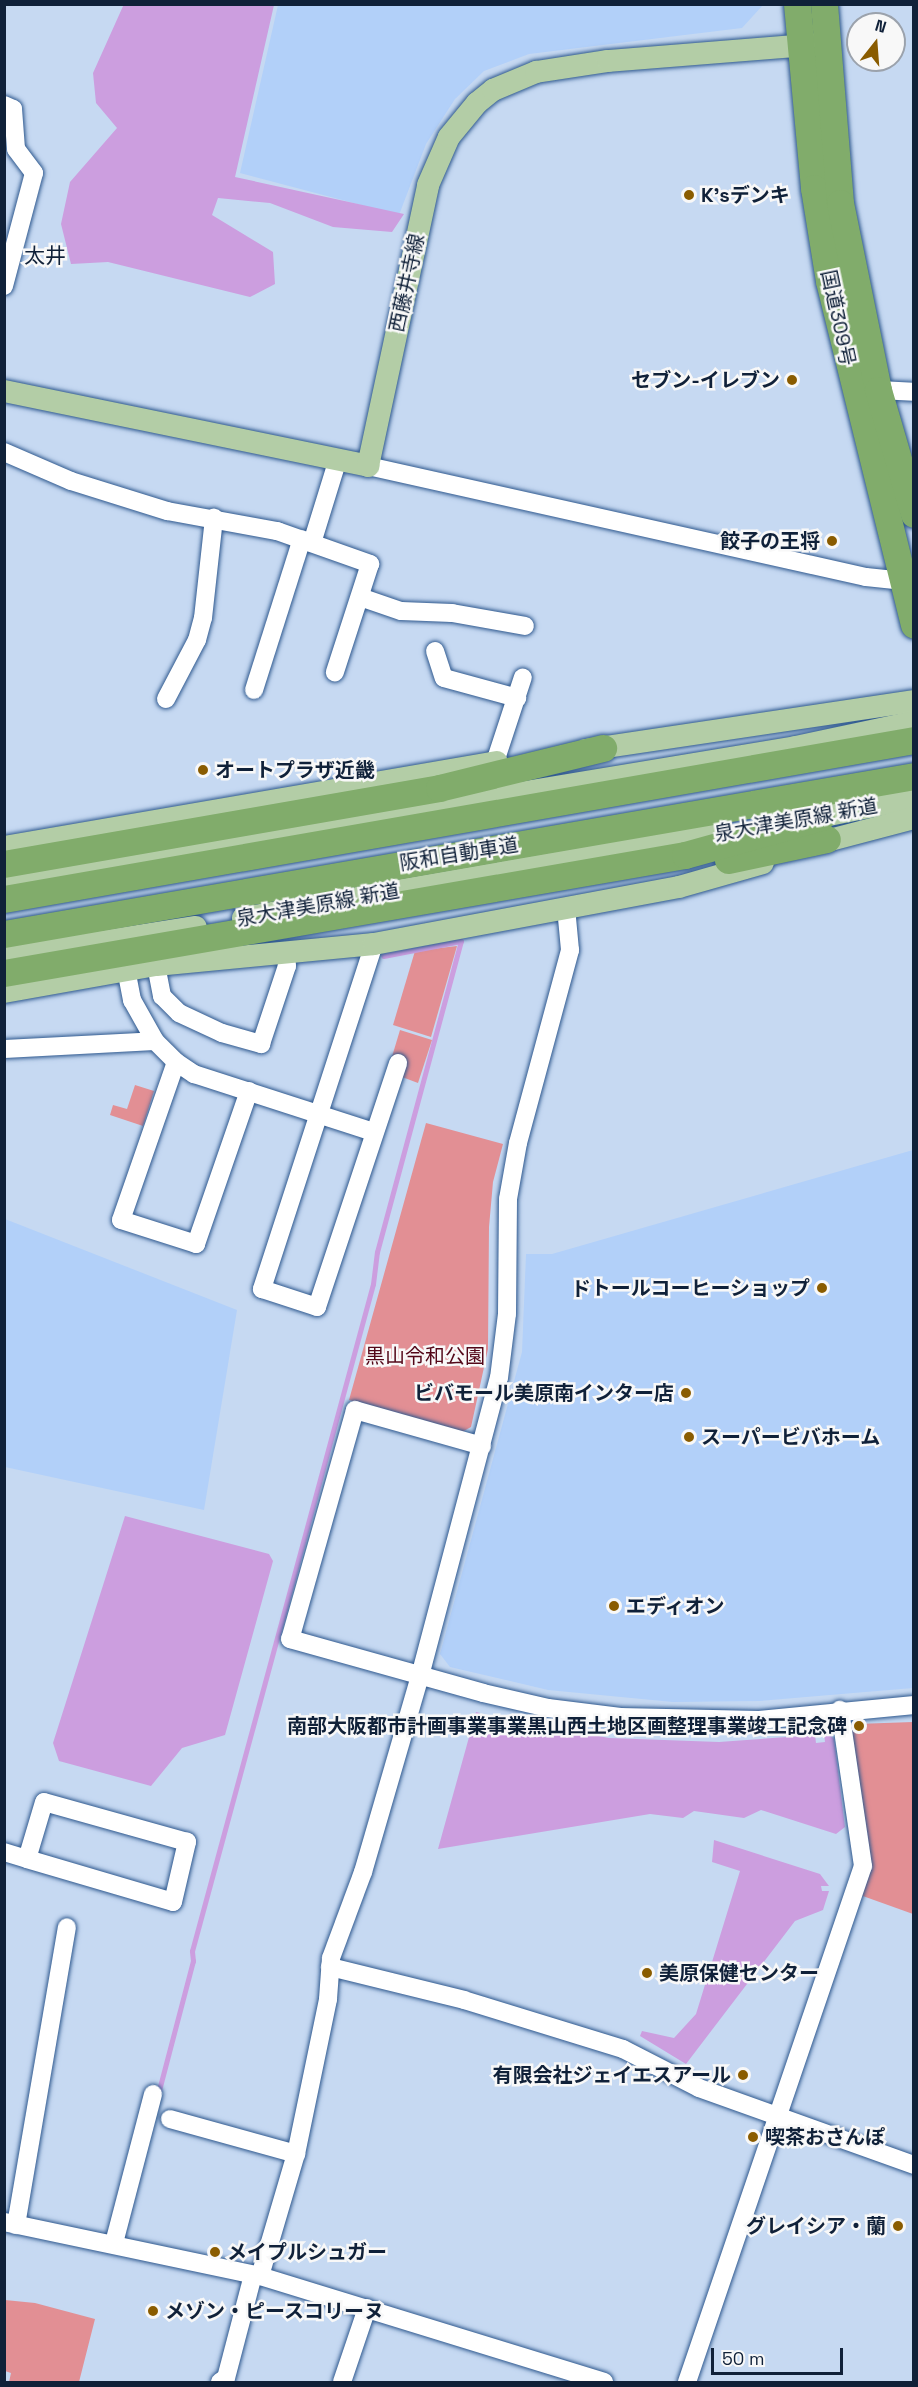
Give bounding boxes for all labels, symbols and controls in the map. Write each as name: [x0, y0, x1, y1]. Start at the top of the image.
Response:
north arrow: [846, 12, 906, 72]
text: N: [873, 15, 889, 38]
place label: K'sデンキ: [701, 183, 790, 207]
marker: K'sデンキ: [682, 188, 696, 202]
street label: 西藤井寺線: [385, 232, 429, 334]
district label: 太井: [24, 243, 66, 269]
street label: 国道309号: [816, 268, 860, 368]
place label: セブン-イレブン: [631, 368, 780, 392]
marker: セブン-イレブン: [785, 373, 799, 387]
place label: 餃子の王将: [720, 529, 820, 553]
marker: 餃子の王将: [825, 534, 839, 548]
place label: オートプラザ近畿: [215, 758, 375, 782]
marker: オートプラザ近畿: [196, 763, 210, 777]
street label: 泉大津美原線 新道: [713, 794, 879, 846]
street label: 阪和自動車道: [398, 833, 520, 875]
street label: 泉大津美原線 新道: [235, 879, 401, 931]
place label: ドトールコーヒーショップ: [570, 1276, 810, 1300]
marker: ドトールコーヒーショップ: [815, 1281, 829, 1295]
park label: 黒山令和公園: [365, 1344, 485, 1368]
place label: ビバモール美原南インター店: [414, 1381, 674, 1405]
marker: ビバモール美原南インター店: [679, 1386, 693, 1400]
place label: スーパービバホーム: [701, 1425, 881, 1449]
marker: スーパービバホーム: [682, 1430, 696, 1444]
place label: エディオン: [626, 1594, 726, 1618]
marker: エディオン: [607, 1599, 621, 1613]
place label: 南部大阪都市計画事業事業黒山西土地区画整理事業竣工記念碑: [287, 1714, 847, 1738]
marker: 南部大阪都市計画事業事業黒山西土地区画整理事業竣工記念碑: [852, 1719, 866, 1733]
place label: 美原保健センター: [659, 1961, 819, 1985]
marker: 美原保健センター: [640, 1966, 654, 1980]
place label: 有限会社ジェイエスアール: [492, 2063, 731, 2087]
marker: 有限会社ジェイエスアール: [736, 2068, 750, 2082]
place label: 喫茶おさんぽ: [765, 2125, 885, 2149]
marker: 喫茶おさんぽ: [746, 2130, 760, 2144]
place label: グレイシア・蘭: [746, 2214, 886, 2238]
marker: グレイシア・蘭: [891, 2219, 905, 2233]
place label: メイプルシュガー: [227, 2240, 387, 2264]
marker: メイプルシュガー: [208, 2245, 222, 2259]
place label: メゾン・ピースコリーヌ: [165, 2299, 385, 2323]
marker: メゾン・ピースコリーヌ: [146, 2304, 160, 2318]
scale bar: [714, 2336, 846, 2374]
text: 50 m: [722, 2347, 764, 2370]

